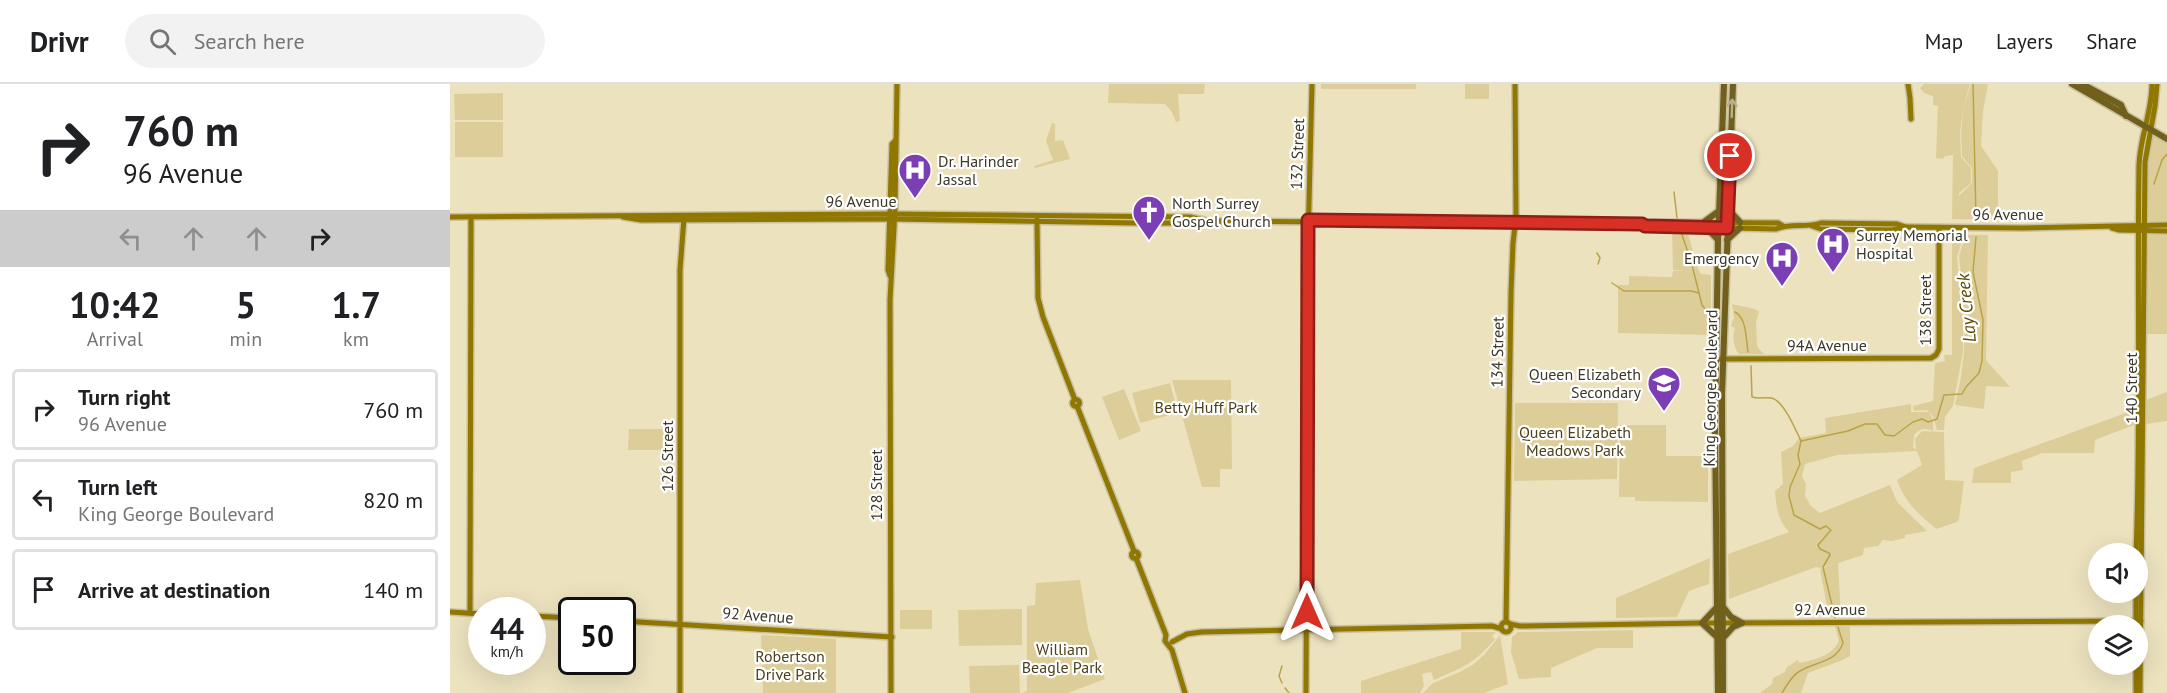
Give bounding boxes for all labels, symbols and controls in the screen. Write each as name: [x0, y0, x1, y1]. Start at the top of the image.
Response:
search box: [125, 14, 545, 68]
text: Drivr: [30, 23, 89, 60]
icon: search: [146, 25, 179, 58]
text: Search here: [194, 27, 305, 55]
text: Map: [1925, 28, 1963, 55]
text: Layers: [1996, 28, 2053, 55]
text: Share: [2086, 28, 2137, 55]
one-way arrow: [1726, 99, 1737, 119]
text: 760 m: [123, 103, 239, 158]
icon: right: [24, 108, 102, 186]
street label: 132 Street: [1286, 117, 1308, 190]
pin: [1704, 130, 1755, 181]
icon: arrive: [1713, 139, 1746, 172]
place label: Dr. Harinder Jassal: [937, 151, 1019, 189]
hospital icon: Dr. Harinder Jassal: [897, 152, 933, 199]
text: 96 Avenue: [123, 156, 243, 190]
street label: 96 Avenue: [825, 191, 897, 211]
place label: North Surrey Gospel Church: [1172, 193, 1271, 231]
church icon: North Surrey Gospel Church: [1131, 194, 1167, 241]
street label: 96 Avenue: [1972, 204, 2044, 224]
icon: left: [114, 222, 147, 255]
icon: ahead: [177, 222, 210, 255]
icon: ahead: [240, 222, 273, 255]
icon: right: [303, 222, 336, 255]
place label: Surrey Memorial Hospital: [1856, 225, 1968, 263]
hospital icon: Surrey Memorial Hospital: [1815, 226, 1851, 273]
hospital icon: Emergency: [1764, 240, 1800, 287]
place label: Emergency: [1684, 248, 1760, 268]
water label: Lay Creek: [1951, 272, 1981, 344]
street label: 138 Street: [1915, 274, 1935, 346]
text: 10:42: [69, 281, 160, 328]
text: 5: [236, 281, 256, 328]
text: 1.7: [331, 281, 381, 328]
street label: King George Boulevard: [1699, 309, 1721, 467]
street label: 134 Street: [1486, 316, 1508, 388]
text: Arrival: [87, 326, 143, 352]
text: min: [230, 326, 262, 352]
text: km: [343, 326, 369, 352]
street label: 94A Avenue: [1787, 335, 1867, 355]
street label: 140 Street: [2121, 352, 2141, 424]
place label: Queen Elizabeth Secondary: [1529, 364, 1642, 402]
school or university icon: Queen Elizabeth Secondary: [1646, 365, 1682, 412]
text: Turn right: [78, 383, 170, 411]
icon: right: [27, 393, 60, 426]
text: 760 m: [363, 396, 423, 424]
park label: Betty Huff Park: [1155, 397, 1258, 417]
text: 96 Avenue: [78, 411, 167, 437]
street label: 126 Street: [657, 420, 677, 492]
park label: Queen Elizabeth Meadows Park: [1519, 422, 1631, 460]
street label: 128 Street: [866, 449, 886, 521]
text: Turn left: [78, 473, 158, 501]
icon: left: [27, 483, 60, 516]
text: 820 m: [363, 486, 423, 514]
text: King George Boulevard: [78, 501, 274, 527]
map controls: [2088, 543, 2148, 675]
button: sound: [2088, 543, 2148, 603]
icon: arrive: [27, 573, 60, 606]
text: Arrive at destination: [78, 576, 270, 604]
text: 140 m: [363, 576, 423, 604]
position arrow: [1275, 580, 1339, 644]
speed limit sign: 50: [558, 597, 636, 675]
street label: 92 Avenue: [1794, 599, 1866, 619]
street label: 92 Avenue: [722, 603, 794, 627]
text: 44: [490, 609, 524, 648]
button: layers: [2088, 615, 2148, 675]
park label: William Beagle Park: [1022, 639, 1103, 677]
text: km/h: [491, 642, 523, 661]
park label: Robertson Drive Park: [755, 646, 825, 684]

